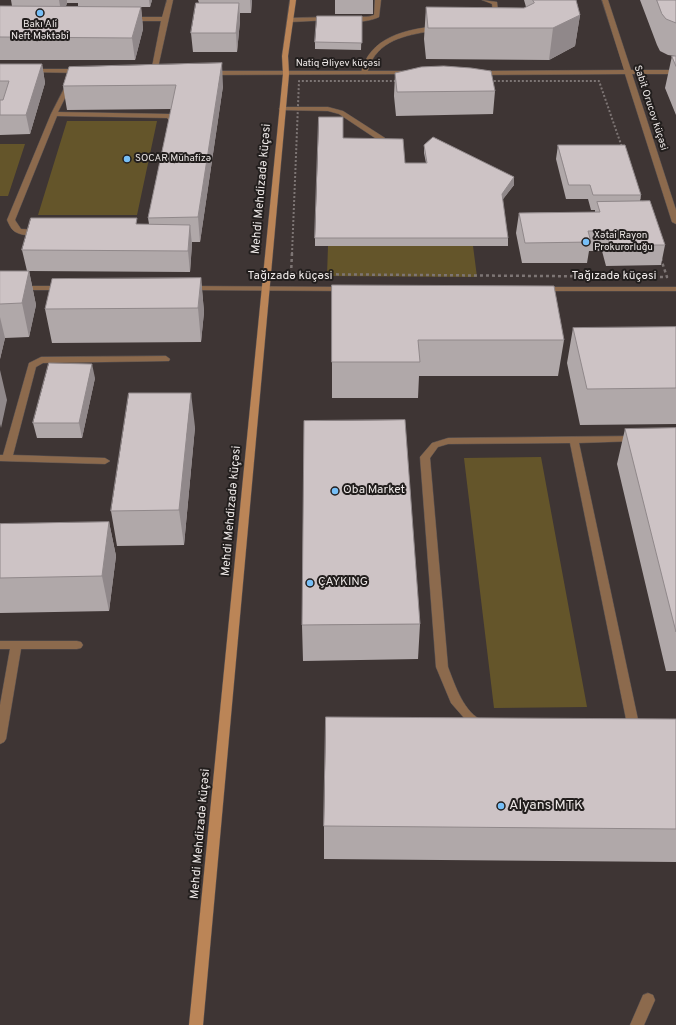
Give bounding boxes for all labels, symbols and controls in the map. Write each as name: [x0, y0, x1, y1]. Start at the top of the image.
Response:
marker: Bakı Ali Neft Məktəbi: [35, 8, 45, 18]
place label: Bakı Ali Neft Məktəbi: [11, 19, 69, 42]
street label: Natiq Əliyev küçəsi: [296, 58, 380, 70]
street label: Sabit Orucov küçəsi: [631, 64, 669, 152]
street label: Mehdi Mehdizadə küçəsi: [249, 123, 275, 255]
place label: SOCAR Mühafizə: [135, 153, 211, 165]
marker: SOCAR Mühafizə: [122, 154, 132, 164]
place label: Xətai Rayon Prokurorluğu: [594, 230, 653, 254]
marker: Xətai Rayon Prokurorluğu: [581, 237, 591, 247]
street label: Tağızadə küçəsi: [247, 270, 333, 284]
street label: Tağızadə küçəsi: [571, 270, 657, 284]
street label: Mehdi Mehdizadə küçəsi: [219, 445, 245, 577]
place label: Oba Market: [343, 484, 405, 498]
marker: Oba Market: [330, 486, 340, 496]
place label: ÇAYKING: [318, 576, 368, 590]
marker: ÇAYKING: [305, 578, 315, 588]
street label: Mehdi Mehdizadə küçəsi: [188, 768, 214, 900]
place label: Alyans MTK: [509, 798, 583, 814]
marker: Alyans MTK: [496, 801, 506, 811]

